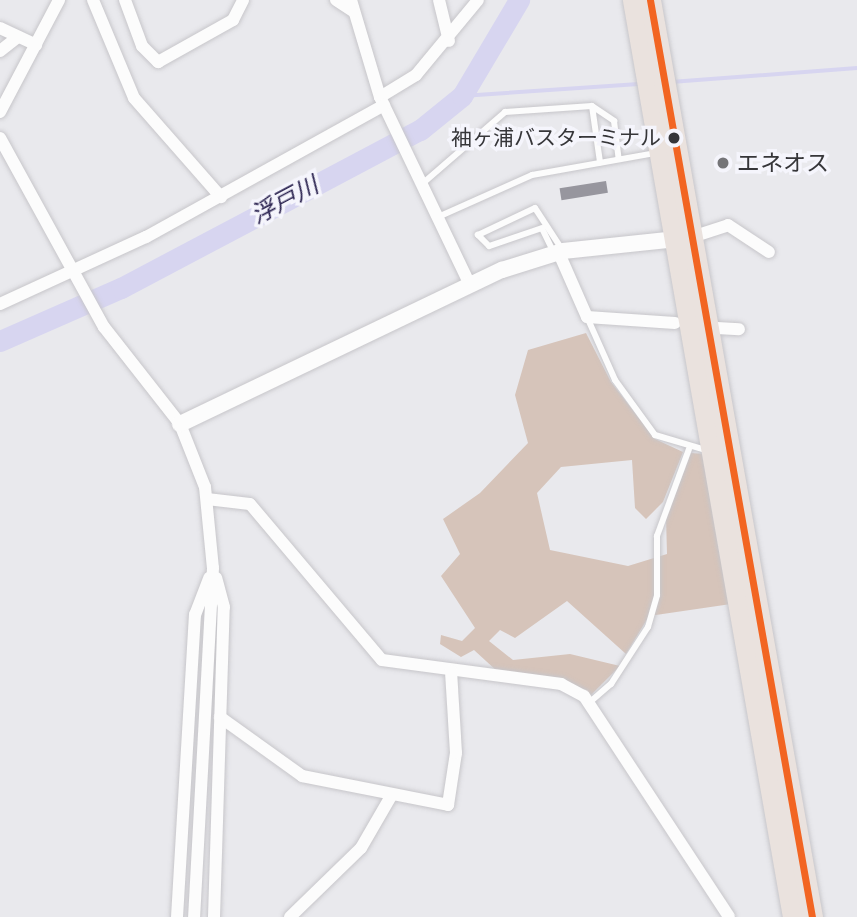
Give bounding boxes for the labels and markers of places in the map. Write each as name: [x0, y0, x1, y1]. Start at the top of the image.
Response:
place label: 袖ヶ浦バスターミナル: [451, 125, 661, 151]
marker: 袖ヶ浦バスターミナル: [667, 131, 681, 145]
place label: エネオス: [737, 149, 829, 177]
marker: エネオス: [715, 155, 731, 171]

